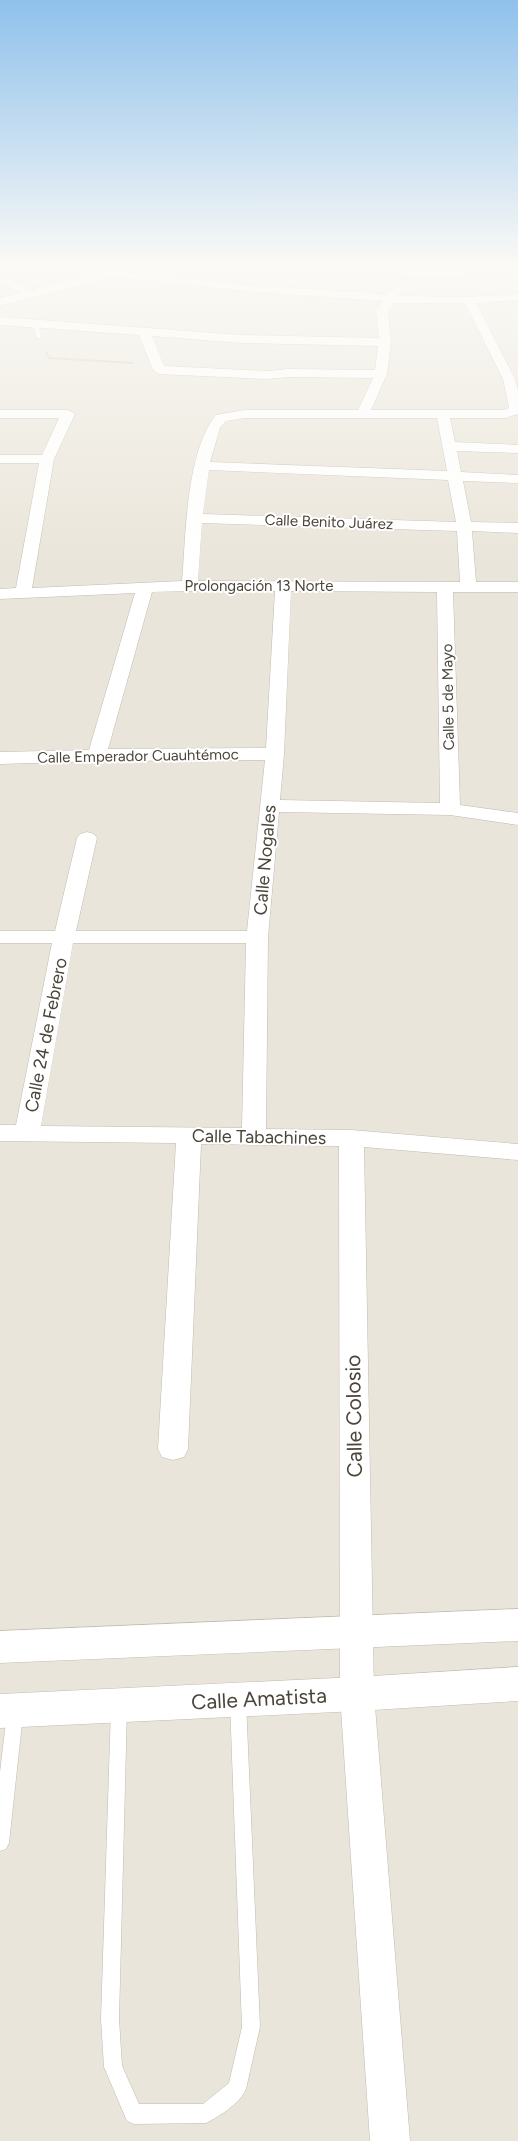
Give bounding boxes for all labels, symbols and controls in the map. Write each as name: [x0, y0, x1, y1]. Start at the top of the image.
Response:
street label: Calle Benito Juárez: [264, 511, 394, 533]
street label: Prolongación 13 Norte: [185, 577, 333, 595]
street label: Calle 5 de Mayo: [438, 643, 458, 750]
street label: Calle Emperador Cuauhtémoc: [37, 745, 239, 767]
street label: Calle Nogales: [249, 804, 281, 916]
street label: Calle 24 de Febrero: [20, 956, 72, 1114]
street label: Calle Tabachines: [192, 1125, 326, 1149]
street label: Calle Colosio: [340, 1354, 367, 1478]
street label: Calle Amatista: [191, 1682, 327, 1715]

